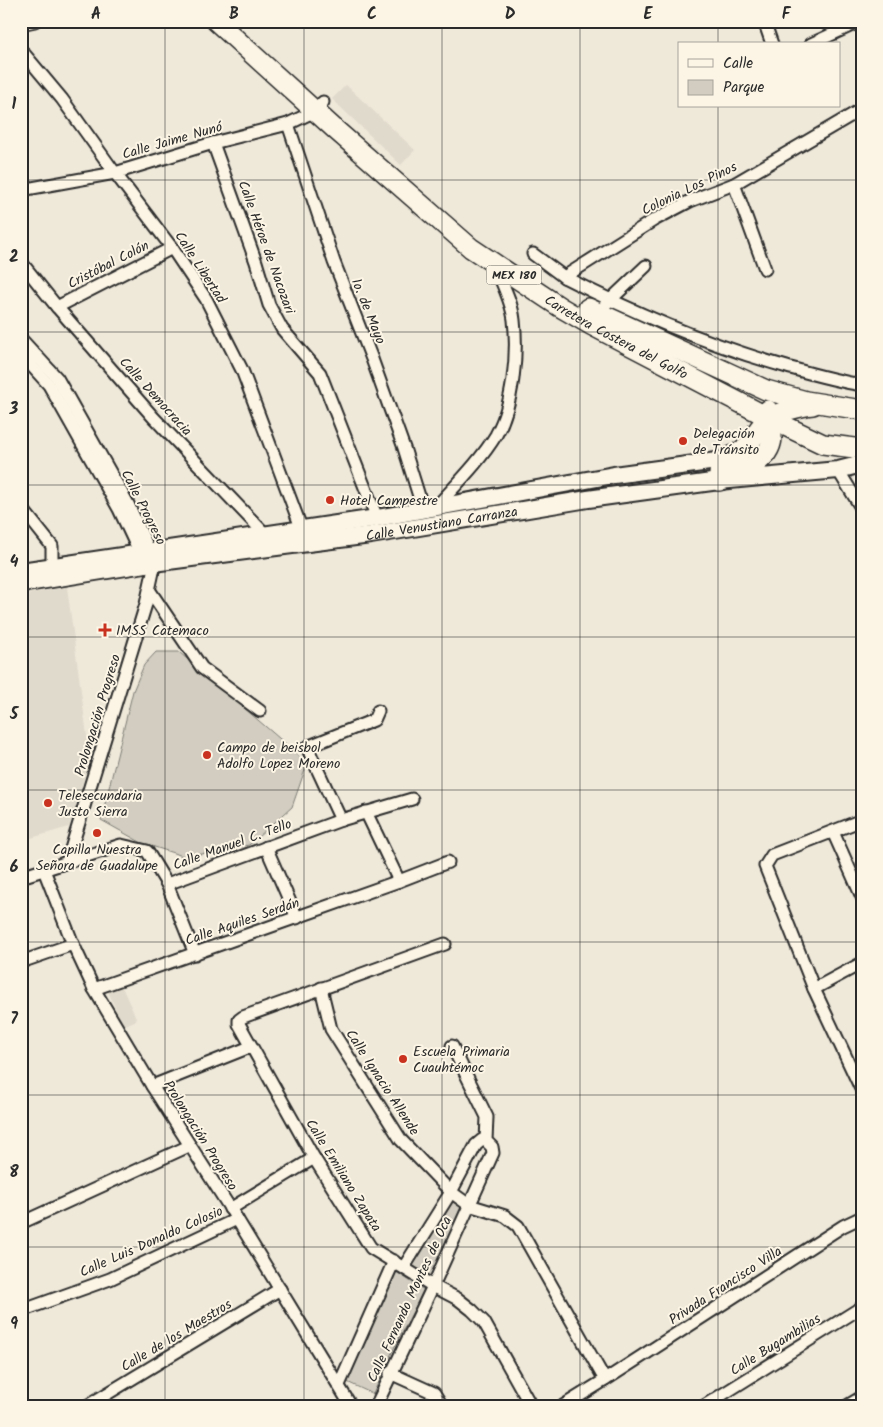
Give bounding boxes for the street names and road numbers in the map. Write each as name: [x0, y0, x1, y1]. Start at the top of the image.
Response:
street label: Calle Jaime Nunó: [120, 116, 226, 166]
street label: Colonia Los Pinos: [638, 156, 741, 222]
street label: Calle Héroe de Nacozari: [232, 178, 301, 318]
street label: Calle Libertad: [169, 227, 232, 309]
street label: Cristóbal Colón: [64, 235, 153, 295]
road number: MEX 180: [486, 266, 542, 284]
street label: 1o. de Mayo: [345, 275, 391, 348]
street label: Carretera Costera del Golfo: [540, 290, 692, 386]
street label: Calle Democracia: [114, 352, 197, 441]
street label: Calle Progreso: [115, 466, 172, 549]
street label: Calle Venustiano Carranza: [365, 501, 519, 548]
street label: Prolongación Progreso: [69, 652, 127, 779]
street label: Calle Manuel C. Tello: [170, 813, 295, 877]
street label: Calle Aquiles Serdán: [182, 892, 302, 952]
street label: Calle Ignacio Allende: [340, 1025, 425, 1141]
street label: Prolongación Progreso: [157, 1076, 243, 1195]
street label: Calle Emiliano Zapata: [299, 1115, 387, 1236]
street label: Calle Luis Donaldo Colosio: [76, 1200, 227, 1283]
street label: Calle Fernando Montes de Oca: [362, 1213, 458, 1386]
street label: Privada Francisco Villa: [665, 1241, 787, 1331]
street label: Calle de los Maestros: [117, 1294, 236, 1378]
street label: Calle Bugambilias: [726, 1308, 825, 1382]

